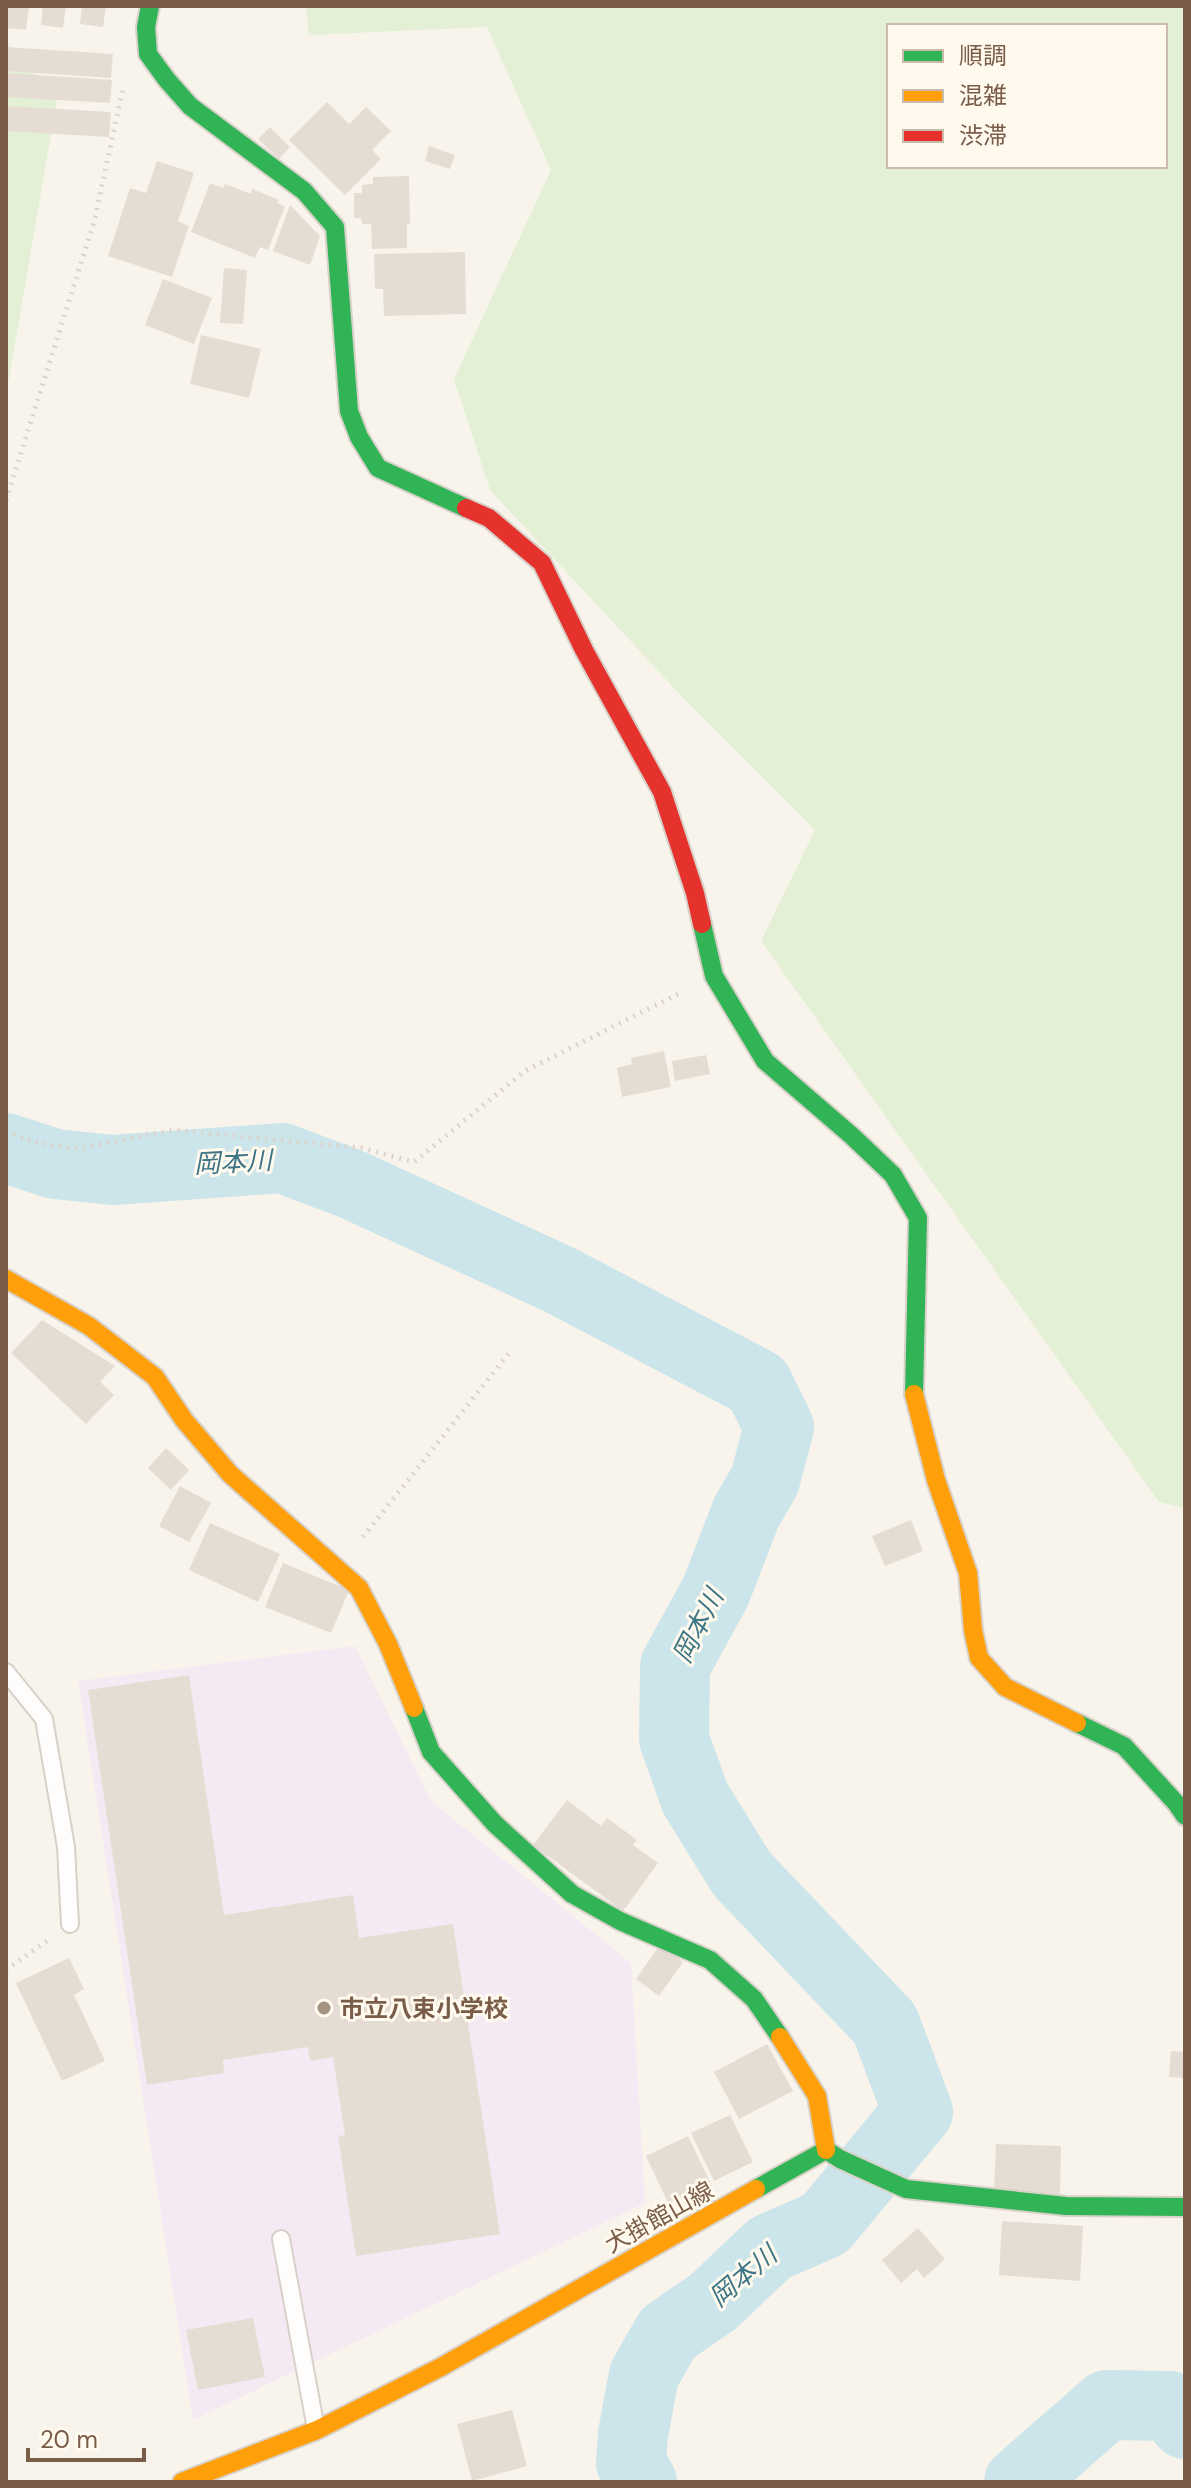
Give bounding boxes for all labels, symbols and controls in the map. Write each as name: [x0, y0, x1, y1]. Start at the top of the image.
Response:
legend: [887, 24, 1167, 168]
text: 順調: [959, 40, 1007, 71]
text: 混雑: [959, 80, 1007, 111]
text: 渋滞: [959, 120, 1007, 151]
water label: 岡本川: [193, 1143, 276, 1181]
water label: 岡本川: [665, 1581, 732, 1668]
place label: 市立八束小学校: [340, 1993, 508, 2024]
marker: 市立八束小学校: [315, 1999, 333, 2017]
street label: 犬掛館山線: [599, 2174, 719, 2260]
water label: 岡本川: [702, 2236, 786, 2314]
scale bar: [28, 2412, 144, 2462]
text: 20 m: [40, 2424, 98, 2455]

